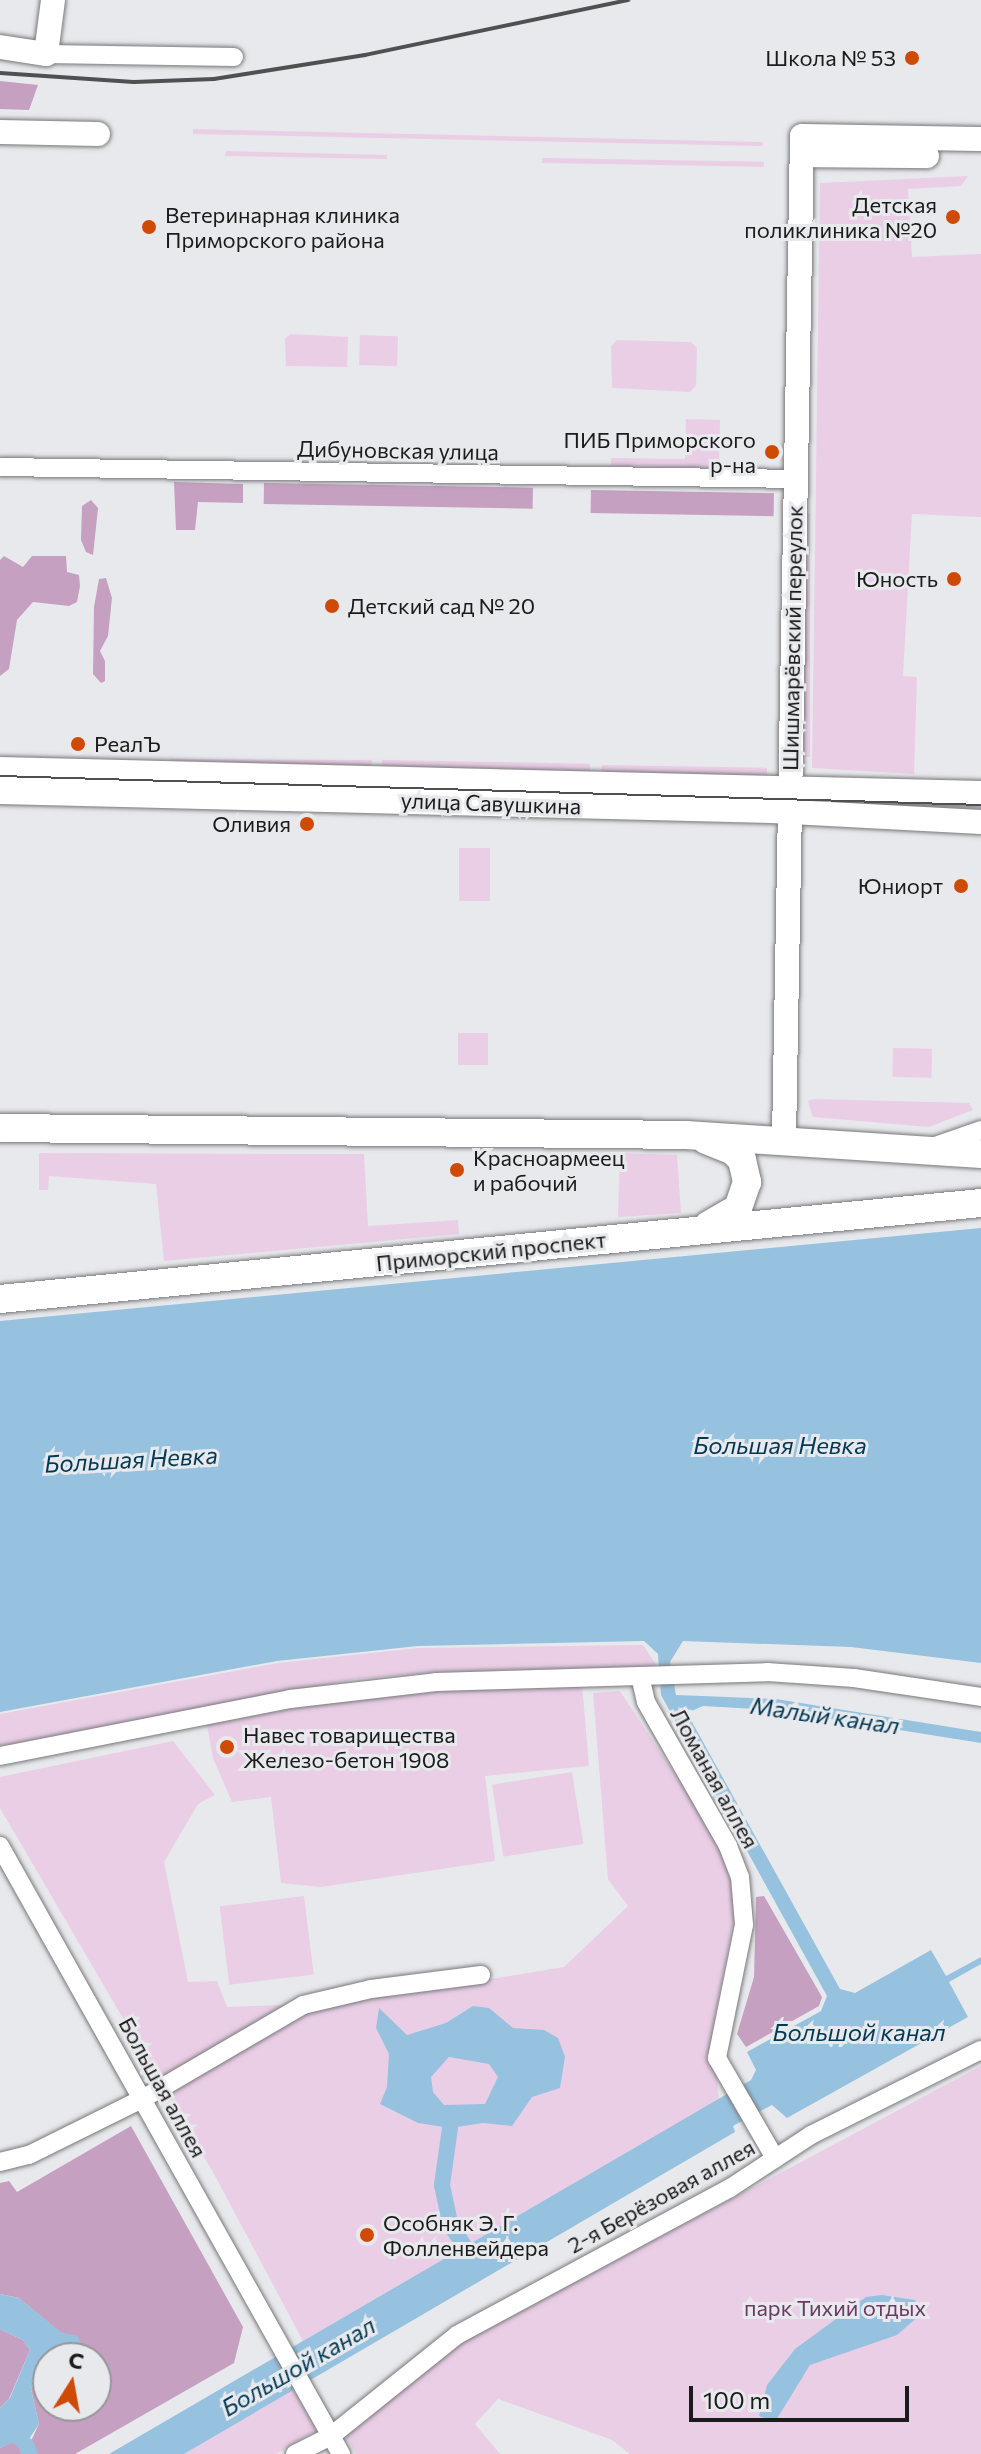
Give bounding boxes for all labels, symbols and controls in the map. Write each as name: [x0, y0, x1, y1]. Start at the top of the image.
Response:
place label: Школа № 53: [765, 45, 896, 71]
marker: Школа № 53: [903, 49, 921, 67]
place label: Детская поликлиника №20: [744, 191, 937, 242]
place label: Ветеринарная клиника Приморского района: [165, 201, 400, 252]
marker: Детская поликлиника №20: [944, 208, 962, 226]
marker: Ветеринарная клиника Приморского района: [140, 218, 158, 236]
place label: ПИБ Приморского р-на: [564, 426, 756, 478]
street label: Дибуновская улица: [297, 435, 499, 465]
marker: ПИБ Приморского р-на: [763, 443, 781, 461]
street label: Шишмарёвский переулок: [776, 505, 808, 771]
place label: Юность: [856, 566, 938, 592]
marker: Юность: [945, 570, 963, 588]
place label: Детский сад № 20: [348, 593, 535, 619]
marker: Детский сад № 20: [323, 597, 341, 615]
place label: РеалЪ: [94, 731, 161, 757]
marker: РеалЪ: [69, 735, 87, 753]
street label: улица Савушкина: [400, 787, 582, 819]
place label: Оливия: [212, 811, 291, 837]
marker: Оливия: [298, 815, 316, 833]
place label: Юниорт: [858, 873, 943, 899]
marker: Юниорт: [950, 875, 972, 897]
place label: Красноармеец и рабочий: [473, 1144, 624, 1196]
marker: Красноармеец и рабочий: [448, 1161, 466, 1179]
street label: Приморский проспект: [375, 1226, 607, 1276]
water label: Большая Невка: [693, 1431, 867, 1459]
water label: Большая Невка: [44, 1440, 218, 1478]
water label: Малый канал: [749, 1690, 901, 1740]
street label: Ломаная аллея: [666, 1703, 764, 1853]
place label: Навес товарищества Железо-бетон 1908: [243, 1721, 456, 1772]
marker: Навес товарищества Железо-бетон 1908: [218, 1738, 236, 1756]
street label: Большая аллея: [114, 2012, 212, 2162]
water label: Большой канал: [772, 2018, 946, 2046]
street label: 2-я Берёзовая аллея: [563, 2134, 759, 2258]
place label: Особняк Э. Г. Фолленвейдера: [383, 2209, 549, 2260]
marker: Особняк Э. Г. Фолленвейдера: [358, 2226, 376, 2244]
park label: парк Тихий отдых: [744, 2295, 926, 2321]
water label: Большой канал: [216, 2310, 380, 2422]
north arrow: [32, 2342, 112, 2422]
text: С: [66, 2345, 86, 2375]
scale bar: [693, 2370, 913, 2420]
text: 100 m: [703, 2385, 770, 2414]

